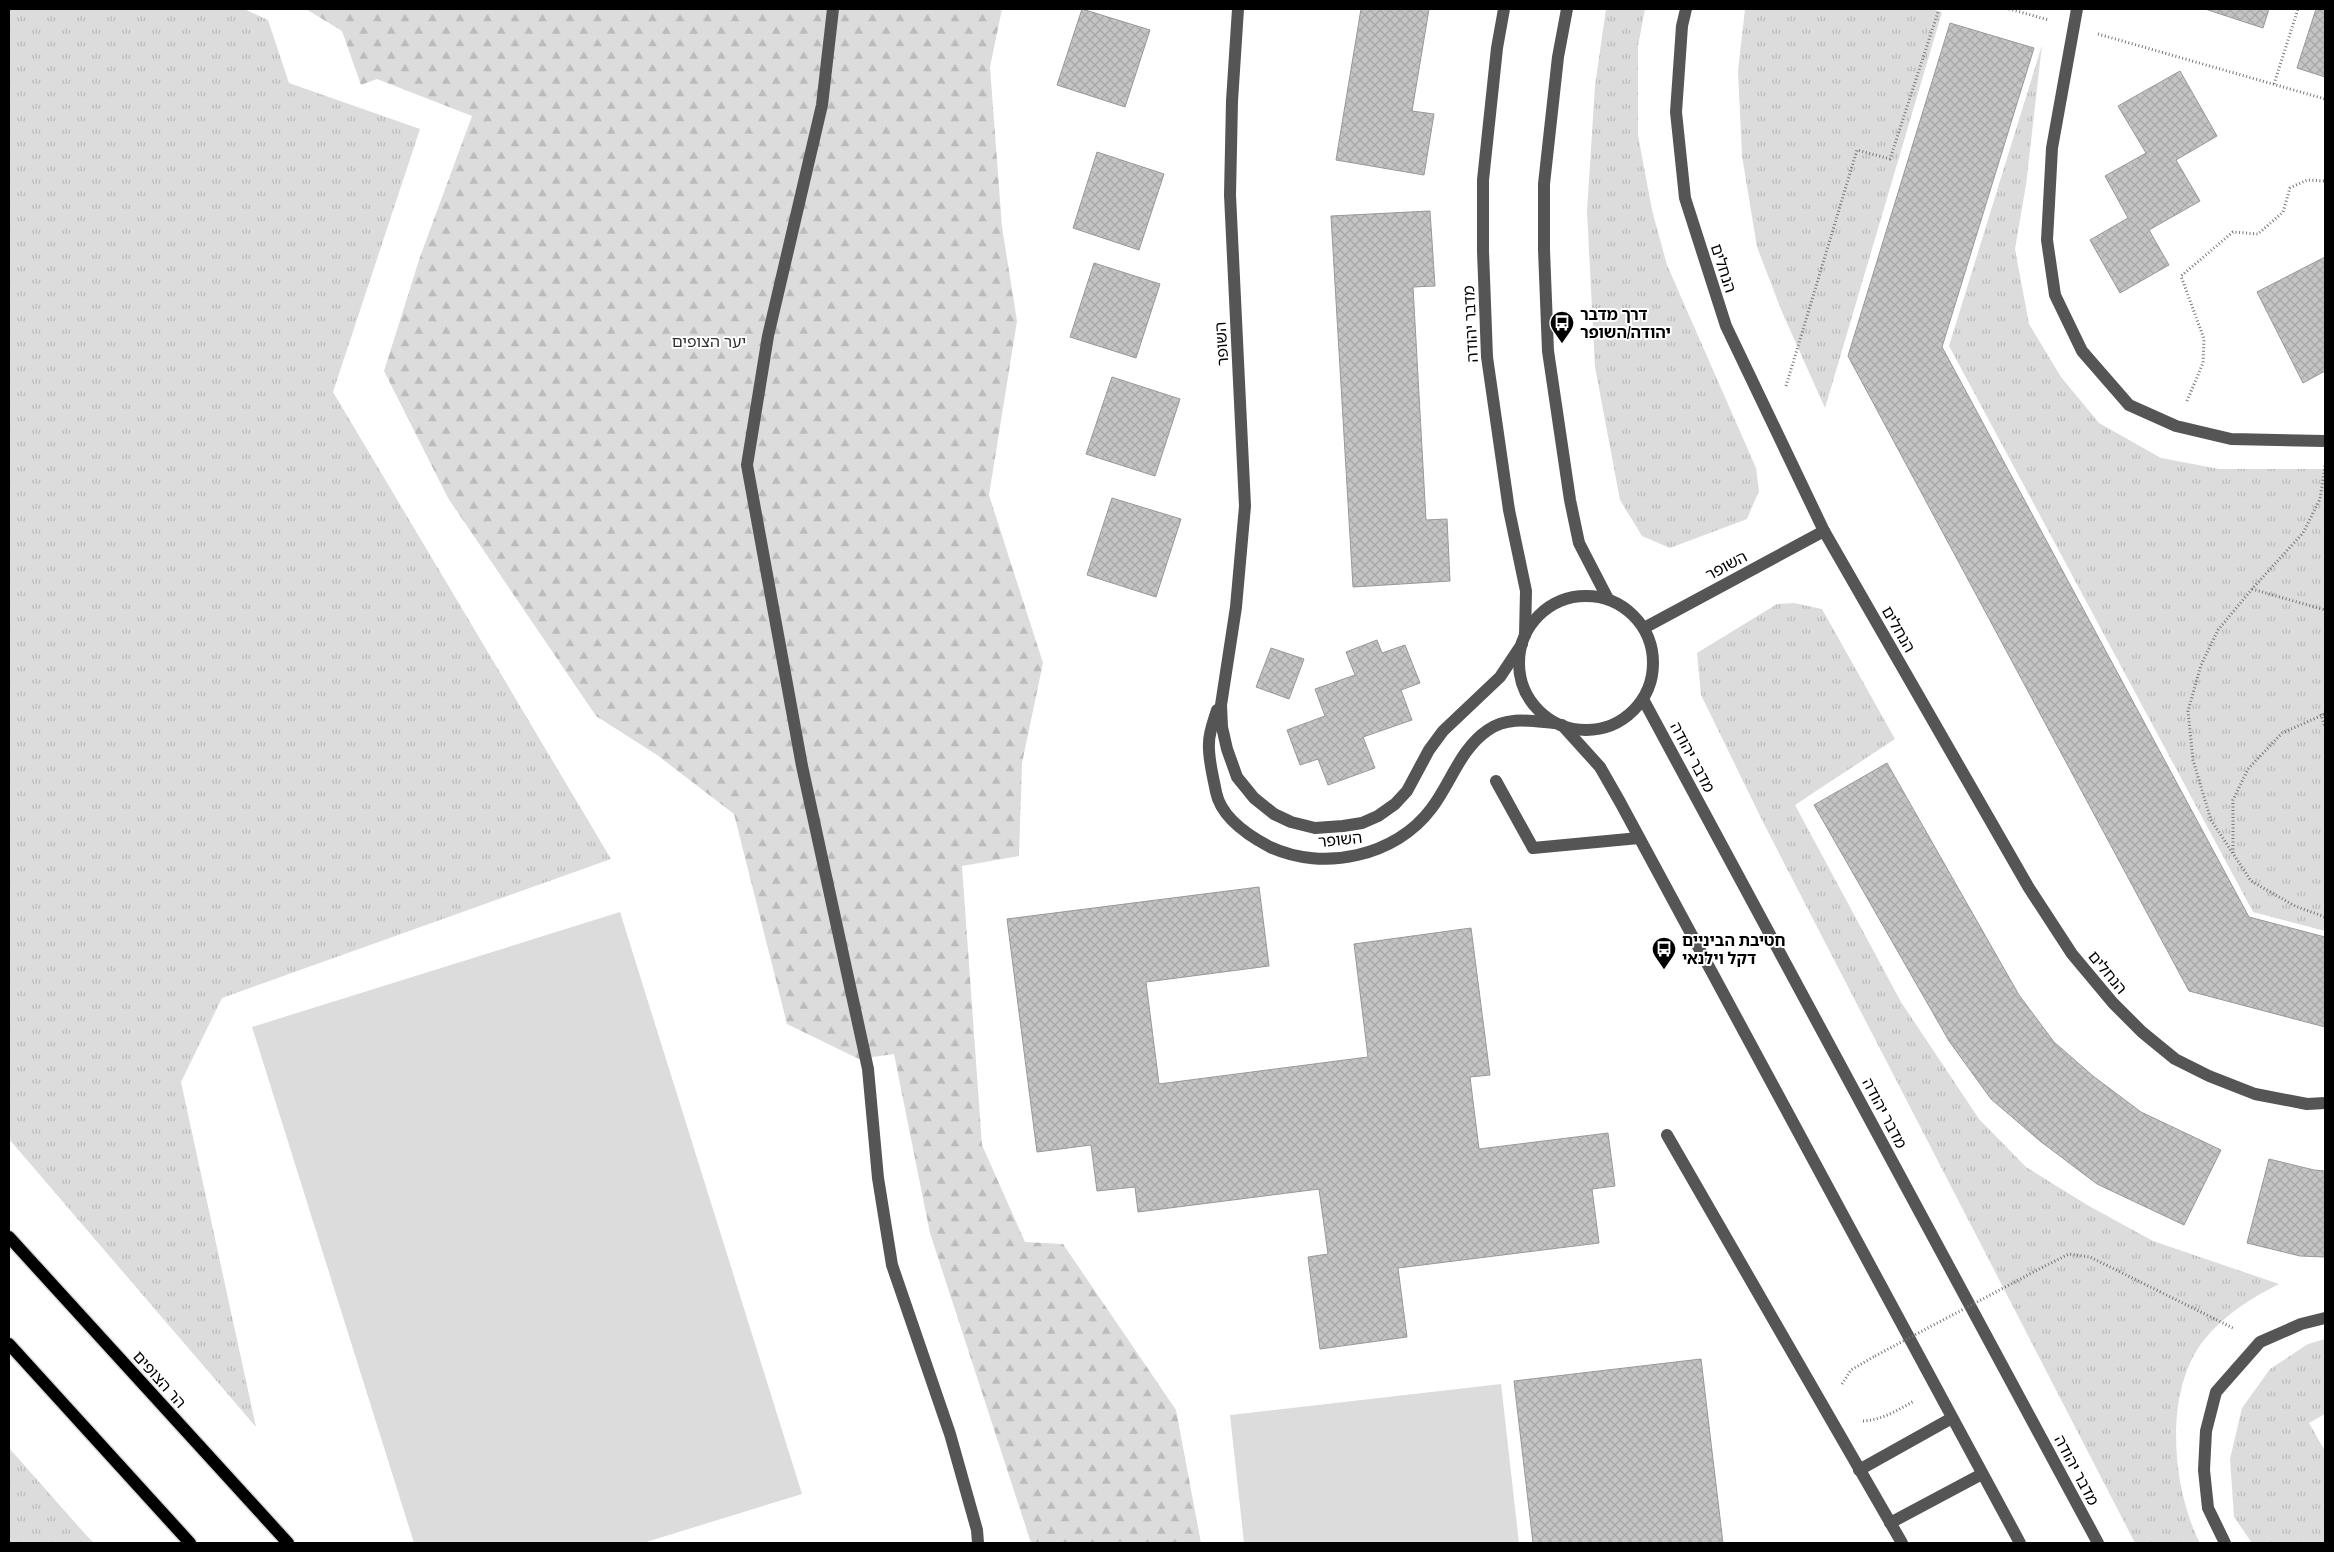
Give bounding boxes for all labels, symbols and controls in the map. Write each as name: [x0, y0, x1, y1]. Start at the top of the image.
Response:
street label: הנחלים: [1706, 241, 1742, 295]
street label: מדבר יהודה: [1457, 285, 1483, 363]
place label: דרך מדבר יהודה/השופר: [1580, 303, 1671, 343]
bus stop icon: דרך מדבר יהודה/השופר: [1549, 310, 1575, 344]
street label: השופר: [1208, 321, 1234, 367]
park label: יער הצופים: [672, 330, 746, 352]
street label: השופר: [1701, 545, 1751, 585]
street label: הנחלים: [1877, 602, 1921, 656]
street label: מדבר יהודה: [1665, 718, 1721, 796]
street label: השופר: [1317, 826, 1363, 852]
place label: חטיבת הביניים דקל וילנאי: [1682, 929, 1786, 969]
bus stop icon: חטיבת הביניים דקל וילנאי: [1651, 936, 1677, 970]
street label: הנחלים: [2083, 946, 2133, 998]
street label: מדבר יהודה: [1857, 1074, 1913, 1152]
street label: הר הצופים: [128, 1346, 192, 1412]
street label: מדבר יהודה: [2049, 1431, 2105, 1509]

